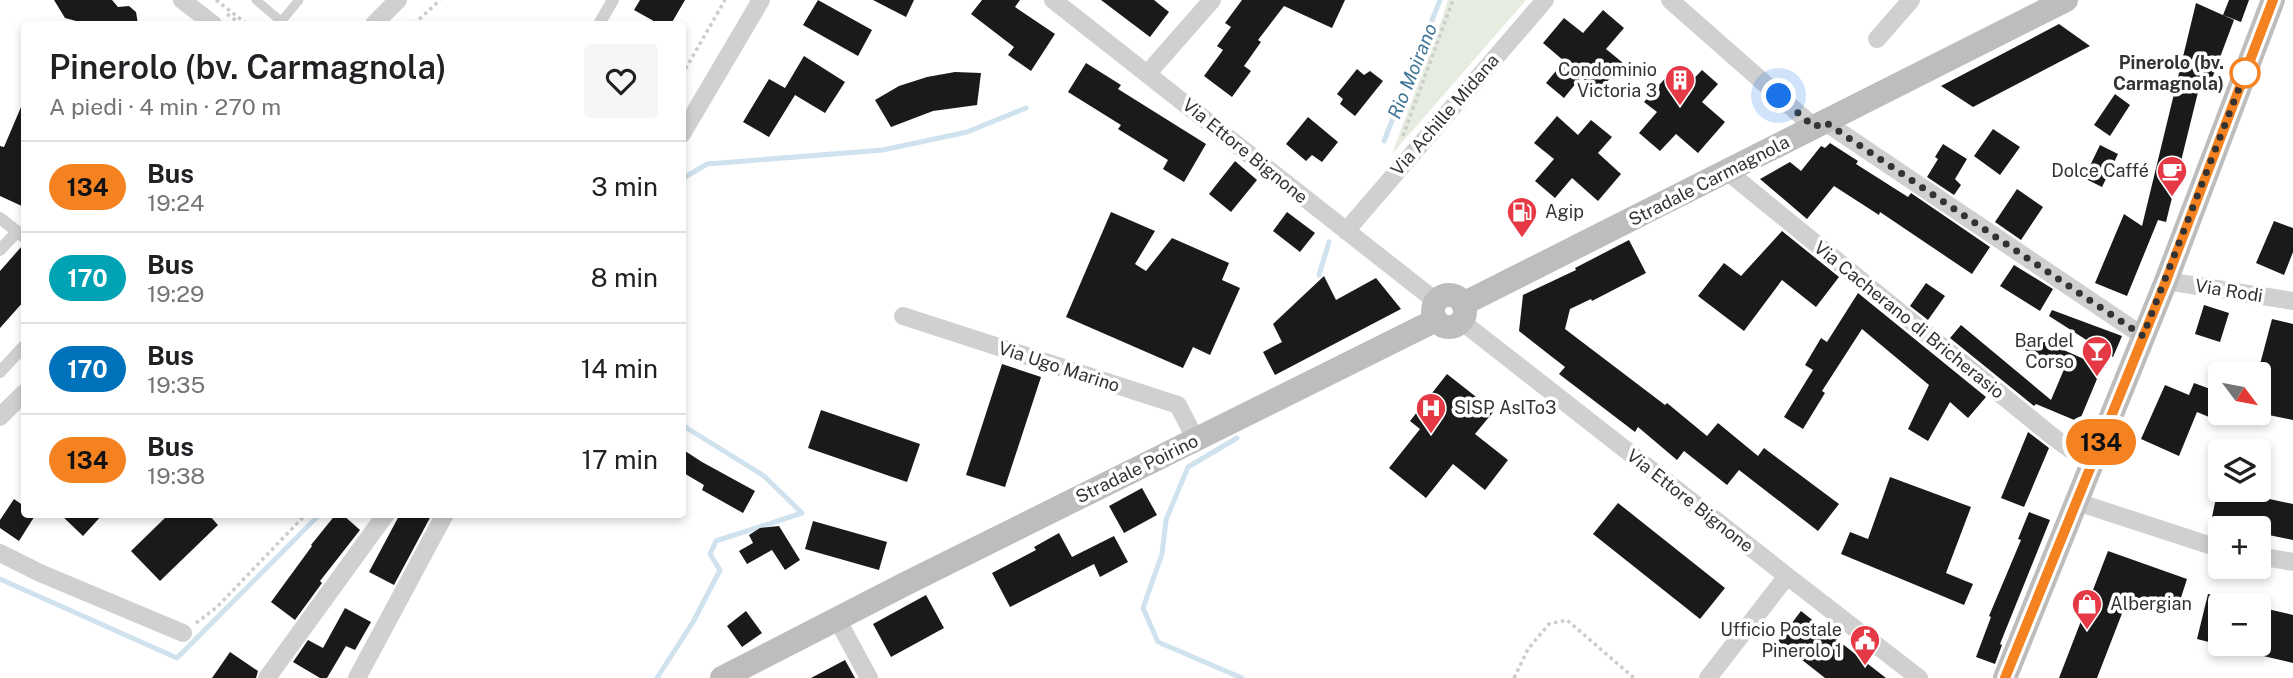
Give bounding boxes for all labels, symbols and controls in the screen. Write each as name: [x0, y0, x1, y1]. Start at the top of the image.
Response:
water label: Rio Moirano: [1383, 20, 1441, 122]
button: heart: [584, 44, 658, 118]
text: Pinerolo (bv. Carmagnola): [49, 48, 447, 86]
street label: Via Achille Midana: [1386, 50, 1503, 180]
place label: Pinerolo (bv. Carmagnola): [2113, 52, 2224, 94]
marker: Pinerolo (bv. Carmagnola): [2230, 58, 2260, 88]
place label: Condominio Victoria 3: [1558, 59, 1657, 101]
building icon: Condominio Victoria 3: [1663, 63, 1697, 107]
your location: [1761, 78, 1796, 113]
text: A piedi · 4 min · 270 m: [49, 93, 281, 120]
street label: Via Ettore Bignone: [1179, 94, 1312, 207]
street label: Stradale Carmagnola: [1625, 131, 1793, 230]
cafe icon: Dolce Caffé: [2155, 154, 2189, 198]
text: Bus: [147, 158, 194, 189]
place label: Dolce Caffé: [2051, 160, 2149, 181]
text: 3 min: [591, 171, 658, 202]
text: 134: [67, 173, 108, 201]
text: 19:24: [147, 189, 205, 216]
fuel station icon: Agip: [1505, 195, 1539, 239]
place label: Agip: [1545, 201, 1584, 222]
street label: Via Cacherano di Bricherasio: [1810, 236, 2009, 403]
text: Bus: [147, 249, 194, 280]
text: 8 min: [591, 262, 658, 293]
text: 170: [67, 264, 108, 292]
street label: Via Rodi: [2194, 275, 2264, 306]
text: 19:29: [147, 280, 204, 307]
place label: Bar del Corso: [2014, 330, 2074, 372]
bar icon: Bar del Corso: [2080, 334, 2114, 378]
street label: Via Ugo Marino: [996, 337, 1123, 396]
text: Bus: [147, 340, 194, 371]
text: 14 min: [581, 353, 658, 384]
text: 170: [67, 355, 108, 383]
north arrow: [2208, 362, 2272, 425]
map controls: [2208, 362, 2271, 656]
text: 19:35: [147, 371, 205, 398]
hospital icon: SISP AslTo3: [1414, 391, 1448, 435]
place label: SISP AslTo3: [1454, 397, 1556, 418]
line badge: 134: [2061, 419, 2141, 465]
text: 134: [2080, 428, 2122, 456]
street label: Stradale Poirino: [1072, 430, 1201, 507]
text: Bus: [147, 431, 194, 462]
button: layers: [2208, 439, 2271, 502]
text: 17 min: [581, 444, 658, 475]
street label: Via Ettore Bignone: [1623, 445, 1758, 557]
text: 134: [67, 446, 108, 474]
text: 19:38: [147, 462, 205, 489]
button: +: [2208, 516, 2271, 579]
shop icon: Albergian: [2070, 587, 2104, 631]
place label: Albergian: [2110, 593, 2192, 614]
button: −: [2208, 593, 2271, 656]
place label: Ufficio Postale Pinerolo 1: [1720, 619, 1842, 661]
public building icon: Ufficio Postale Pinerolo 1: [1848, 623, 1882, 667]

